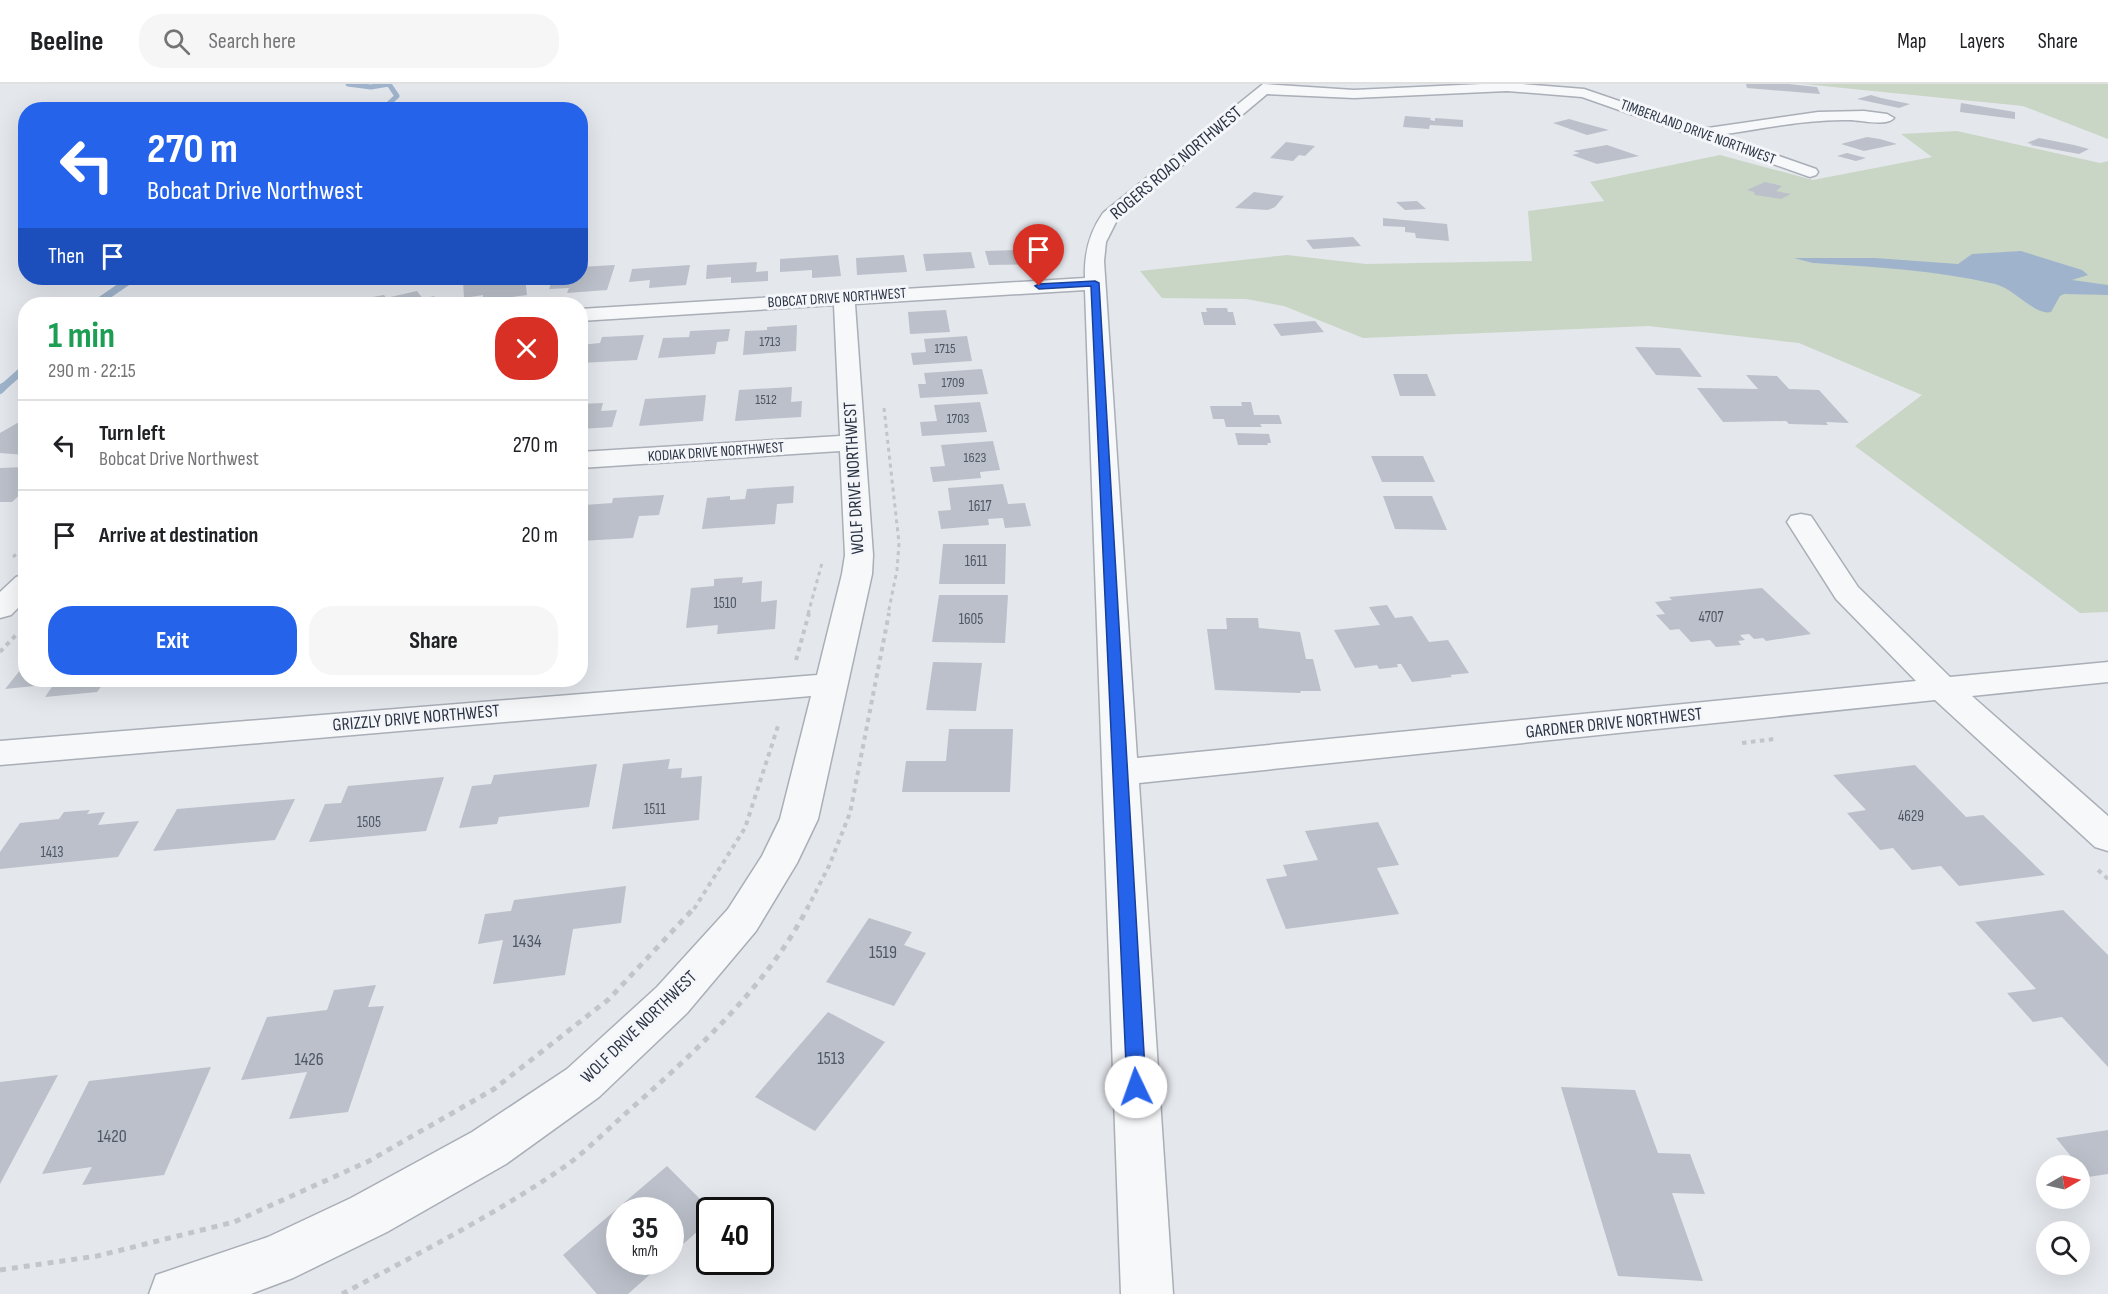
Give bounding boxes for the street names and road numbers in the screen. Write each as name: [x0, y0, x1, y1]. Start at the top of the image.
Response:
street label: TIMBERLAND DRIVE NORTHWEST: [1618, 95, 1778, 169]
street label: ROGERS ROAD NORTHWEST: [1106, 102, 1246, 224]
street label: BOBCAT DRIVE NORTHWEST: [767, 284, 907, 312]
street label: WOLF DRIVE NORTHWEST: [840, 401, 868, 555]
street label: KODIAK DRIVE NORTHWEST: [647, 438, 785, 466]
street label: GRIZZLY DRIVE NORTHWEST: [332, 700, 500, 736]
street label: GARDNER DRIVE NORTHWEST: [1525, 703, 1703, 743]
street label: WOLF DRIVE NORTHWEST: [577, 966, 701, 1088]

